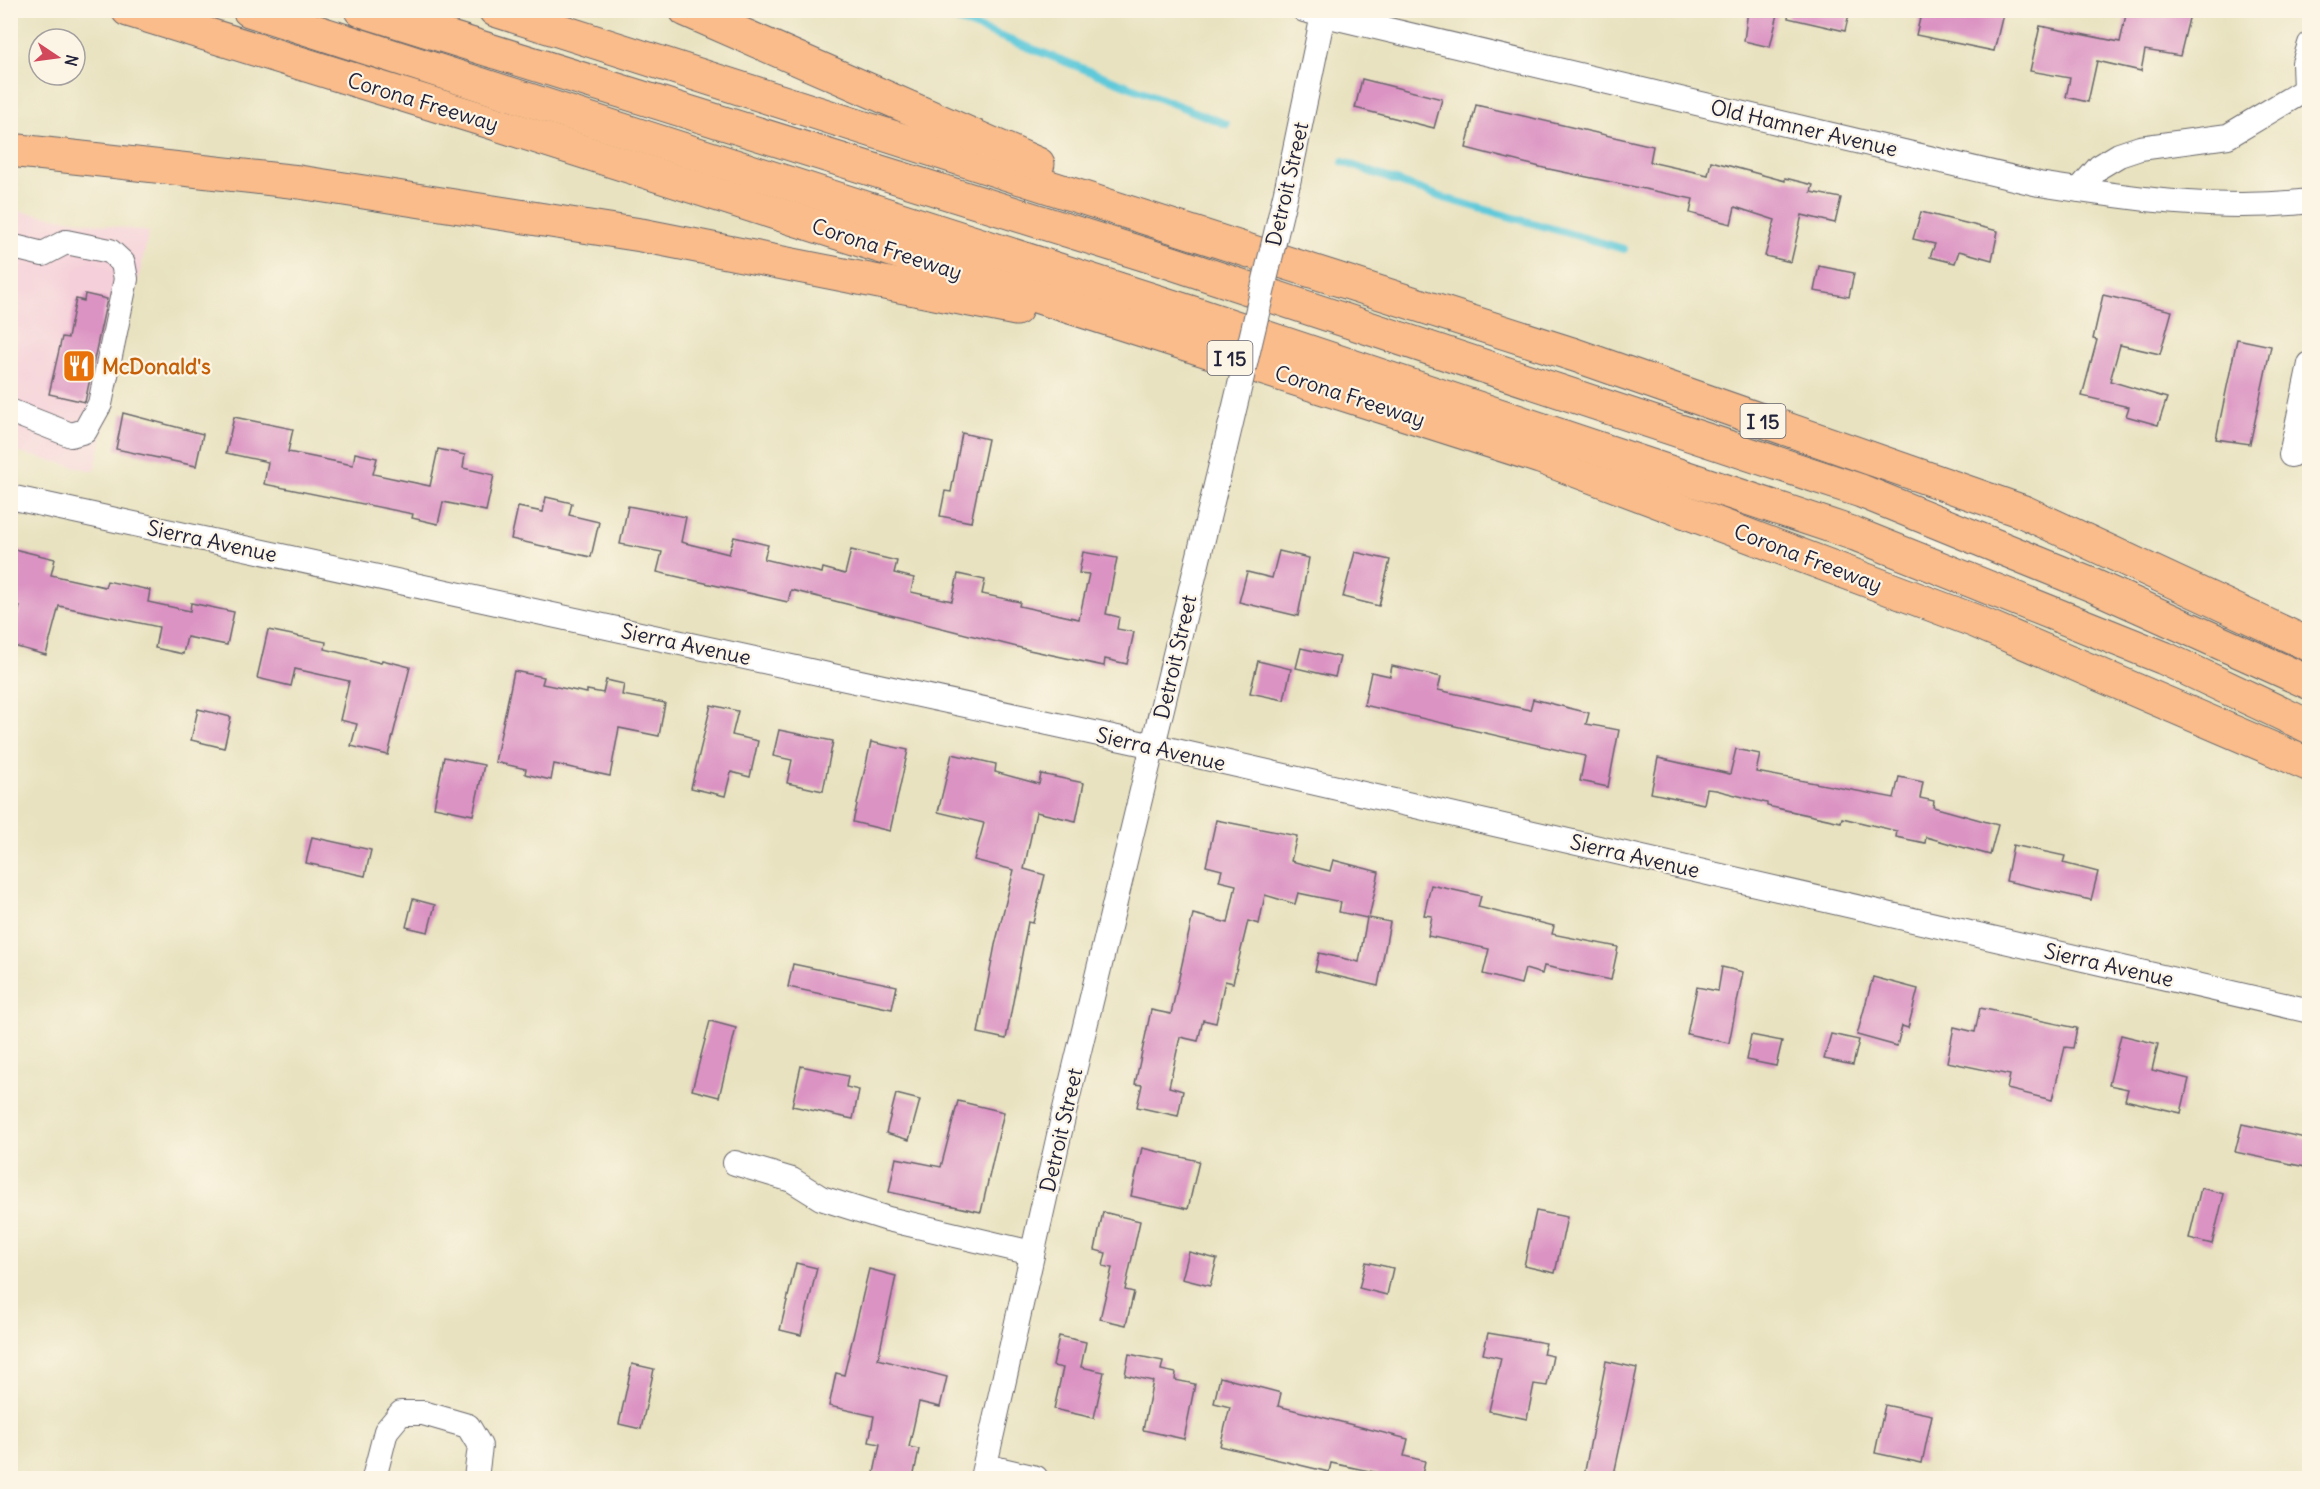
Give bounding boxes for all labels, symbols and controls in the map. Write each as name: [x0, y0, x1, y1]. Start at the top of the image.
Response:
north arrow: [27, 27, 87, 87]
text: N: [61, 53, 83, 68]
street label: Corona Freeway: [344, 66, 502, 138]
street label: Old Hamner Avenue: [1708, 93, 1900, 163]
street label: Detroit Street: [1260, 119, 1314, 249]
street label: Corona Freeway: [808, 212, 966, 286]
road number: I 15: [1208, 341, 1252, 375]
restaurant icon: McDonald's: [61, 348, 97, 384]
place label: McDonald's: [102, 353, 211, 380]
street label: Corona Freeway: [1271, 359, 1429, 433]
road number: I 15: [1740, 404, 1786, 438]
street label: Sierra Avenue: [145, 514, 279, 568]
street label: Corona Freeway: [1730, 517, 1886, 599]
street label: Detroit Street: [1148, 592, 1202, 722]
street label: Sierra Avenue: [619, 617, 753, 671]
street label: Sierra Avenue: [1094, 721, 1228, 777]
street label: Sierra Avenue: [1568, 828, 1702, 884]
street label: Sierra Avenue: [2042, 937, 2176, 993]
street label: Detroit Street: [1034, 1065, 1088, 1195]

